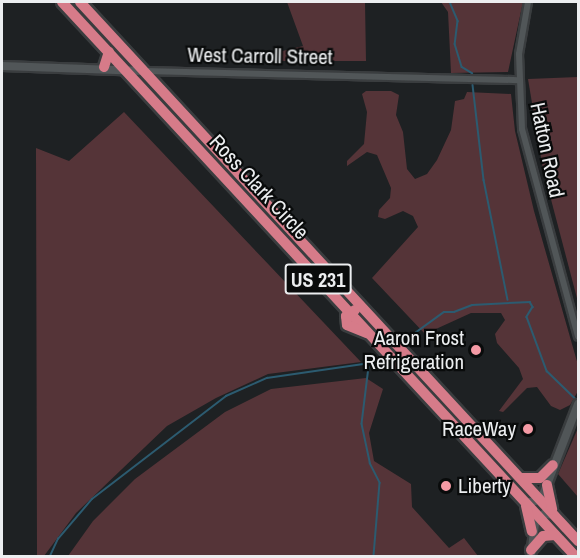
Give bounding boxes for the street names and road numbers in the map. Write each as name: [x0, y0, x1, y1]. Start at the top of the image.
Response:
street label: West Carroll Street: [187, 42, 333, 70]
street label: Hatton Road: [525, 100, 569, 200]
street label: Ross Clark Circle: [204, 129, 314, 245]
road number: US 231: [284, 262, 352, 296]

